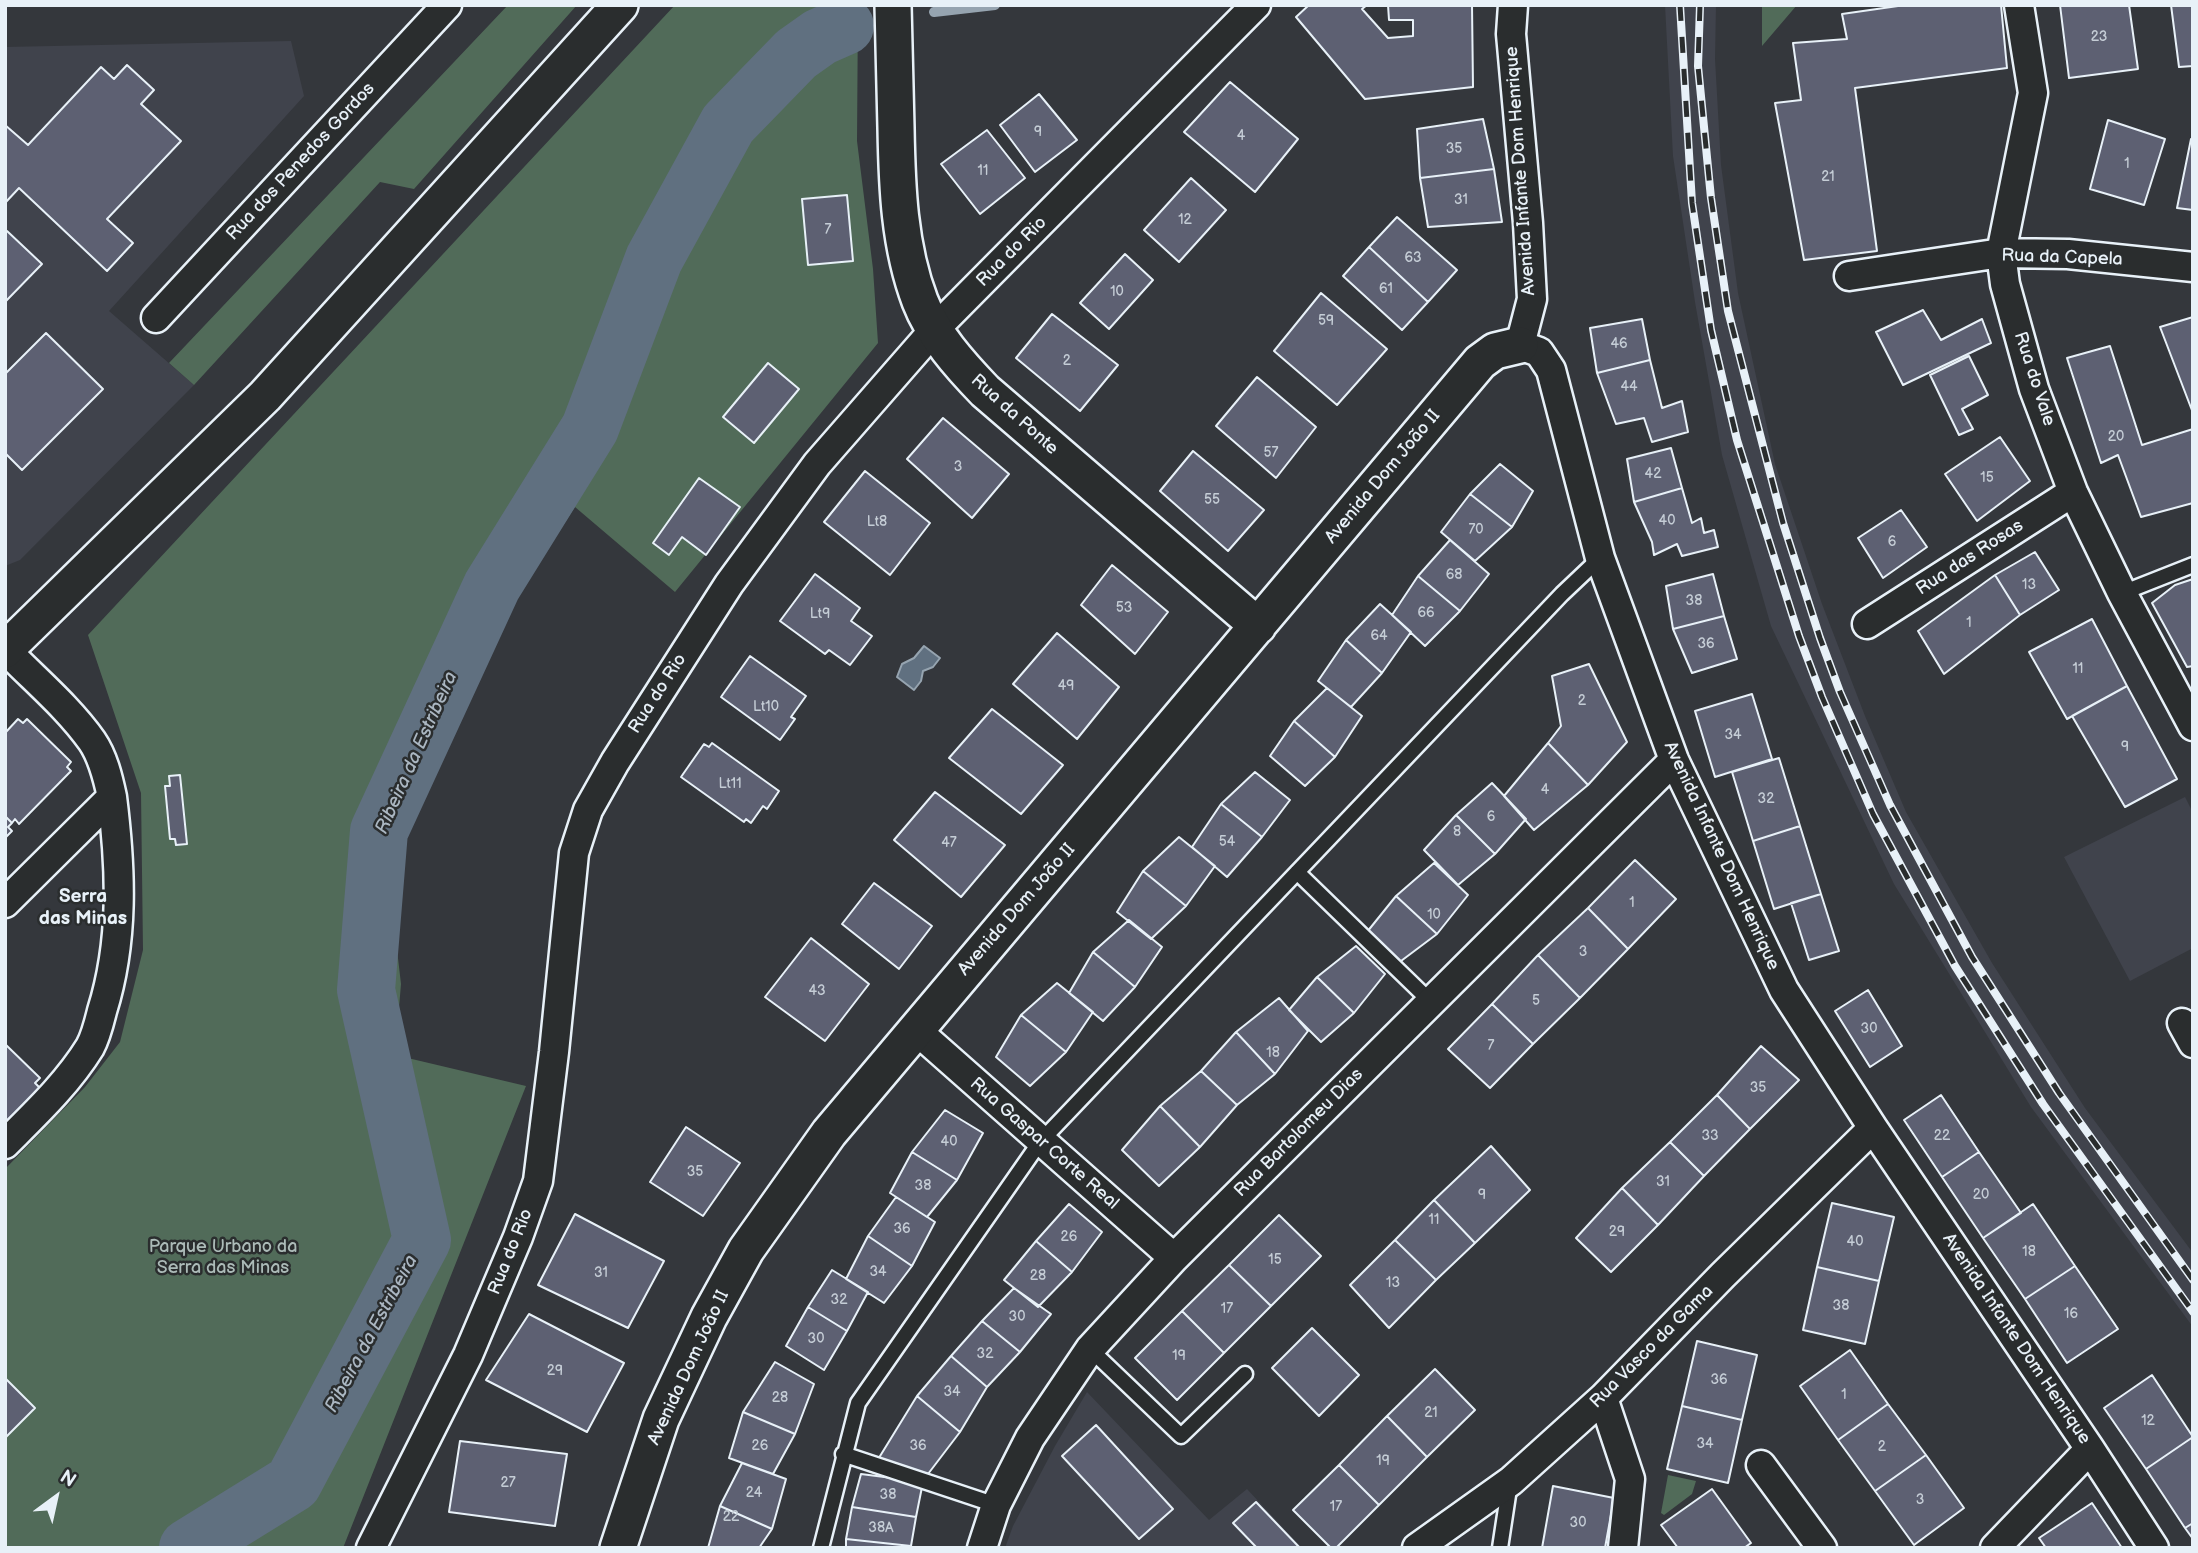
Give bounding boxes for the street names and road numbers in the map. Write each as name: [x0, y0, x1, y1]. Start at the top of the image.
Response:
street label: Avenida Infante Dom Henrique: [1502, 46, 1540, 296]
street label: Rua dos Penedos Gordos: [222, 79, 380, 245]
street label: Rua do Rio: [972, 212, 1052, 292]
street label: Rua da Capela: [2001, 245, 2123, 271]
street label: Rua do Vale: [2009, 329, 2059, 429]
street label: Rua da Ponte: [966, 370, 1062, 460]
street label: Avenida Dom João II: [1321, 406, 1445, 548]
street label: Rua das Rosas: [1912, 515, 2028, 601]
street label: Rua do Rio: [624, 650, 692, 738]
street label: Avenida Infante Dom Henrique: [1658, 738, 1784, 974]
street label: Avenida Dom João II: [954, 840, 1080, 980]
street label: Rua Bartolomeu Dias: [1230, 1064, 1368, 1202]
street label: Rua Gaspar Corte Real: [965, 1073, 1123, 1215]
street label: Rua do Rio: [484, 1206, 538, 1298]
street label: Avenida Infante Dom Henrique: [1937, 1229, 2095, 1449]
street label: Rua Vasco da Gama: [1586, 1281, 1718, 1413]
street label: Avenida Dom João II: [644, 1287, 734, 1449]

